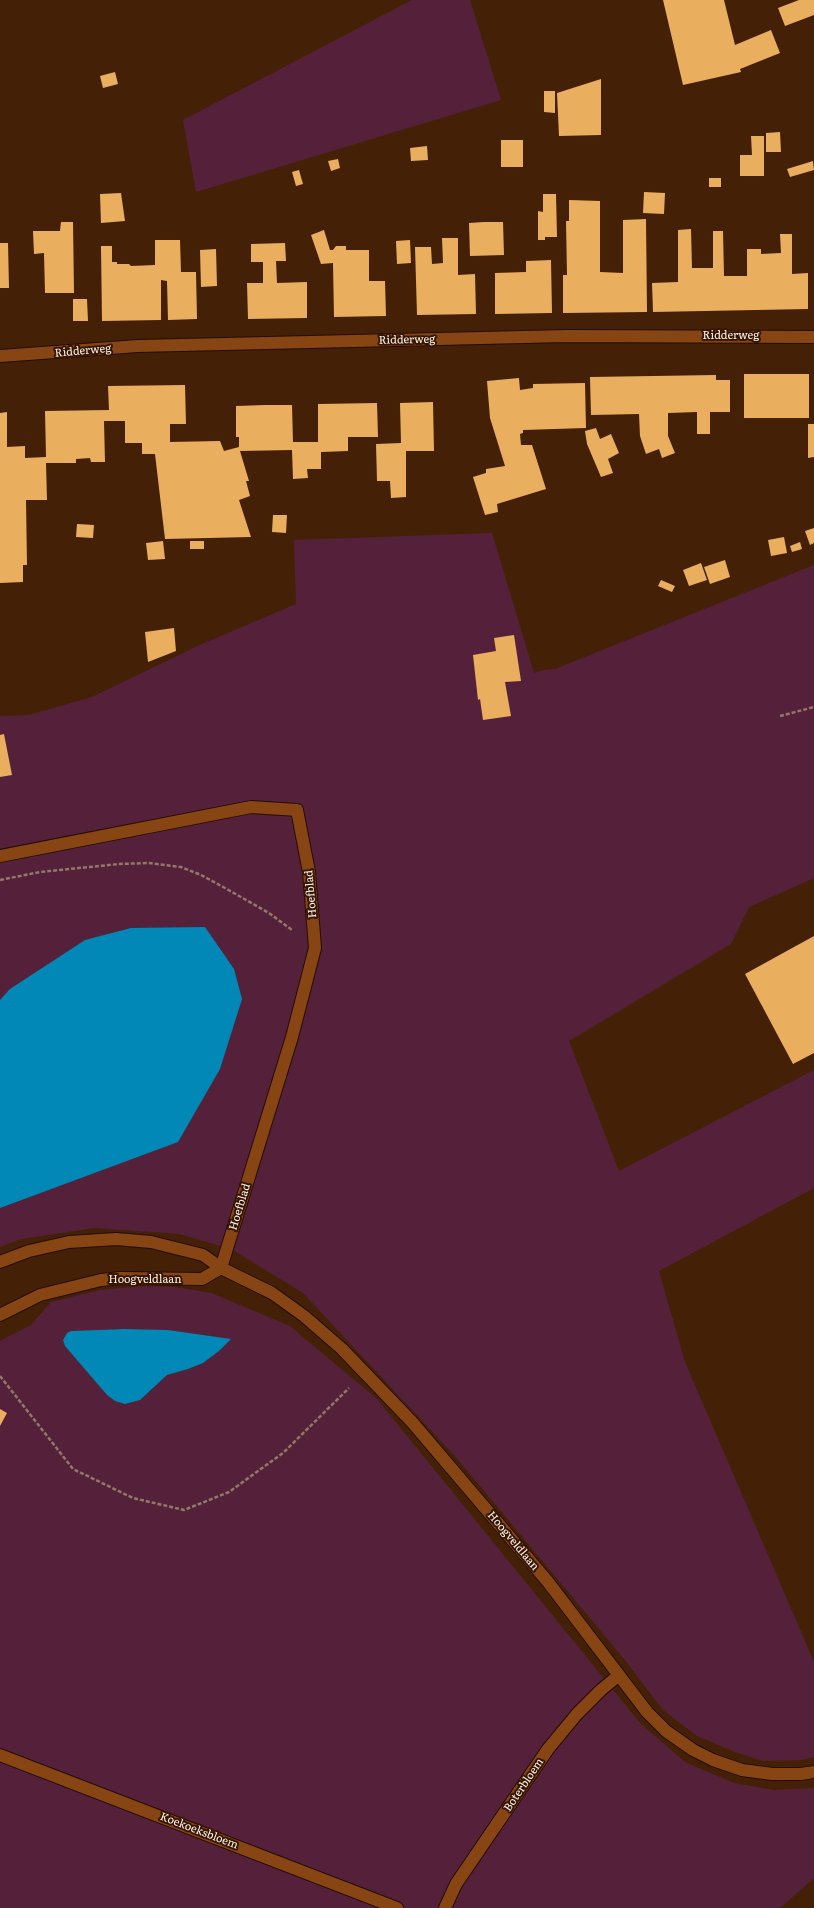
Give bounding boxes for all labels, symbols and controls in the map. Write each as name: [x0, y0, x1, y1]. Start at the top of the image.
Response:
street label: Ridderweg: [703, 329, 759, 343]
street label: Ridderweg: [378, 333, 436, 347]
street label: Ridderweg: [54, 342, 112, 360]
street label: Hoefblad: [302, 869, 320, 919]
street label: Hoefblad: [227, 1182, 253, 1232]
street label: Hoogveldlaan: [109, 1273, 181, 1287]
street label: Hoogveldlaan: [484, 1509, 542, 1573]
street label: Boterbloem: [501, 1756, 547, 1814]
street label: Koekoeksbloem: [158, 1810, 240, 1852]

